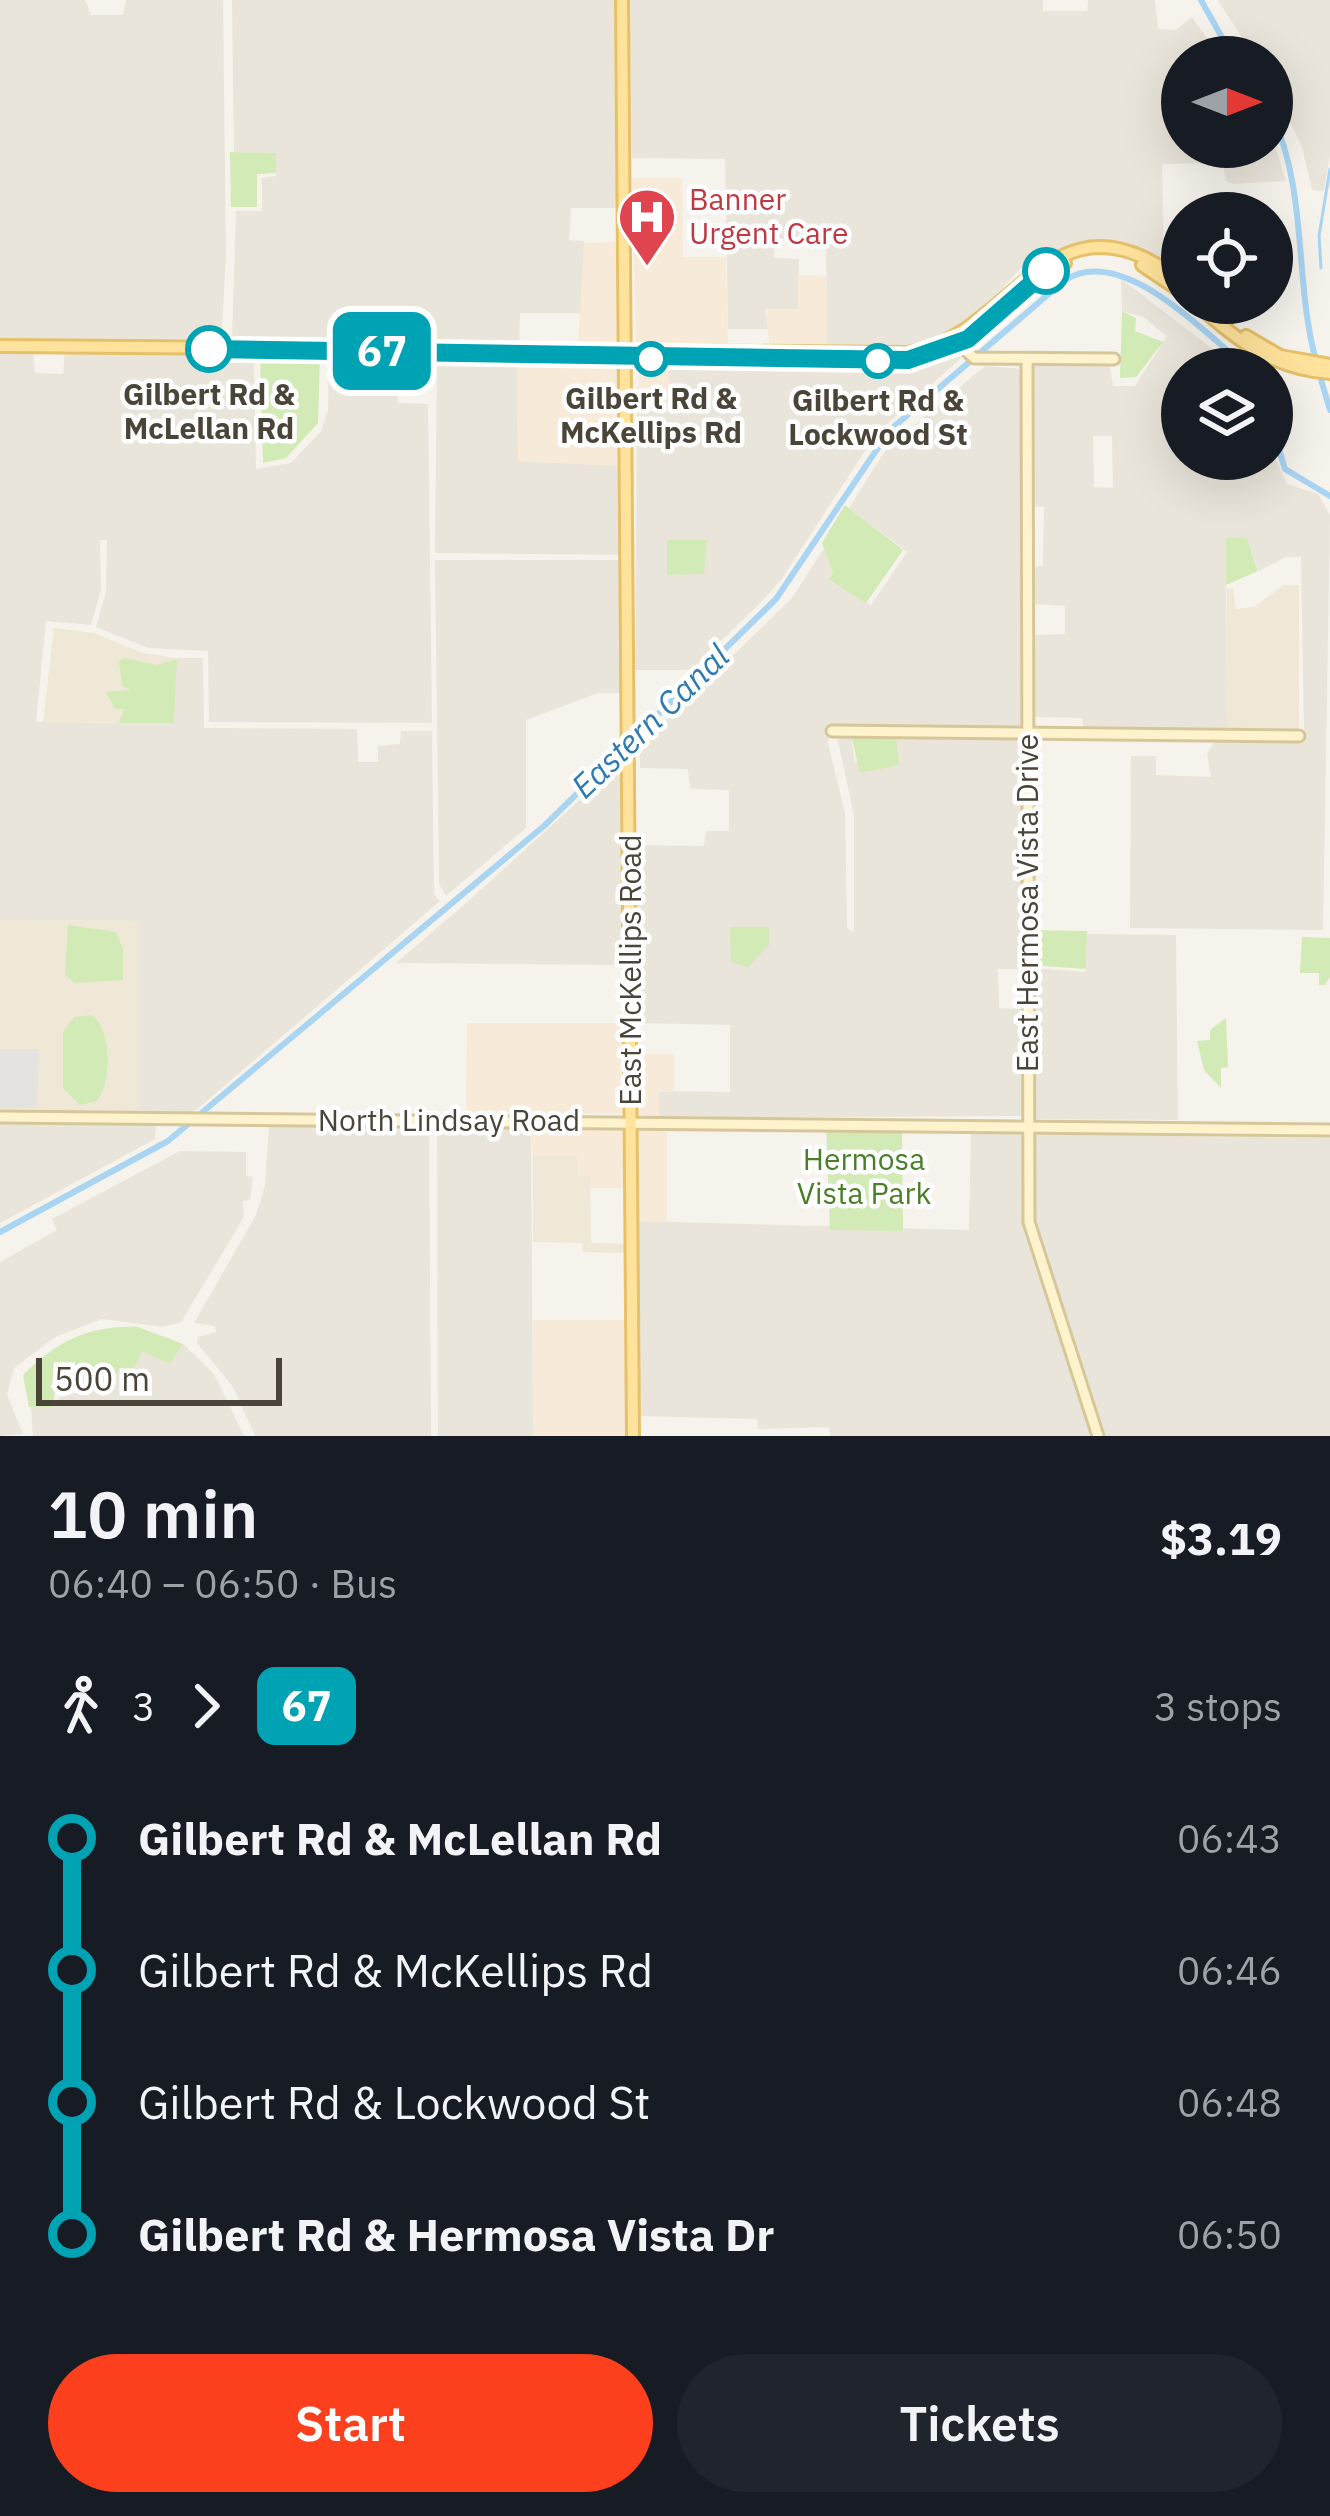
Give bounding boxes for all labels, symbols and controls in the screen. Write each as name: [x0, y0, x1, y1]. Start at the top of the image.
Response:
north arrow: [1161, 36, 1293, 168]
map controls: [1161, 36, 1293, 480]
place label: Banner Urgent Care: [689, 179, 848, 252]
hospital icon: Banner Urgent Care: [616, 186, 678, 268]
button: locate: [1161, 192, 1293, 324]
unlabelled marker: [1024, 249, 1068, 293]
line badge: 67: [328, 312, 436, 390]
text: 67: [357, 323, 407, 378]
marker: Gilbert Rd & McLellan Rd: [187, 327, 231, 371]
marker: Gilbert Rd & McKellips Rd: [635, 343, 667, 375]
marker: Gilbert Rd & Lockwood St: [862, 345, 894, 377]
button: layers: [1161, 348, 1293, 480]
place label: Gilbert Rd & McLellan Rd: [123, 374, 295, 447]
place label: Gilbert Rd & McKellips Rd: [560, 378, 742, 451]
place label: Gilbert Rd & Lockwood St: [788, 380, 968, 453]
water label: Eastern Canal: [561, 634, 738, 807]
street label: East Hermosa Vista Drive: [1007, 734, 1046, 1072]
street label: East McKellips Road: [610, 834, 649, 1106]
street label: North Lindsay Road: [318, 1100, 580, 1139]
park label: Hermosa Vista Park: [797, 1139, 931, 1212]
scale bar: [36, 1352, 282, 1405]
text: 500 m: [54, 1357, 150, 1400]
text: 10 min: [48, 1470, 258, 1556]
text: $3.19: [1160, 1509, 1282, 1567]
text: 06:40 – 06:50 · Bus: [48, 1558, 397, 1609]
icon: walk: [48, 1673, 114, 1739]
icon: forward: [173, 1673, 239, 1739]
text: 67: [281, 1678, 332, 1733]
text: 3: [132, 1681, 155, 1732]
text: 3 stops: [1154, 1681, 1282, 1732]
text: Gilbert Rd & McLellan Rd: [138, 1809, 662, 1867]
text: 06:43: [1177, 1813, 1282, 1864]
text: Gilbert Rd & McKellips Rd: [138, 1941, 653, 1999]
text: 06:46: [1177, 1945, 1282, 1996]
text: Gilbert Rd & Lockwood St: [138, 2073, 650, 2131]
text: 06:48: [1177, 2077, 1282, 2128]
text: Gilbert Rd & Hermosa Vista Dr: [138, 2205, 774, 2263]
text: 06:50: [1177, 2209, 1282, 2260]
button: Start: [48, 2354, 653, 2492]
button: Tickets: [677, 2354, 1282, 2492]

